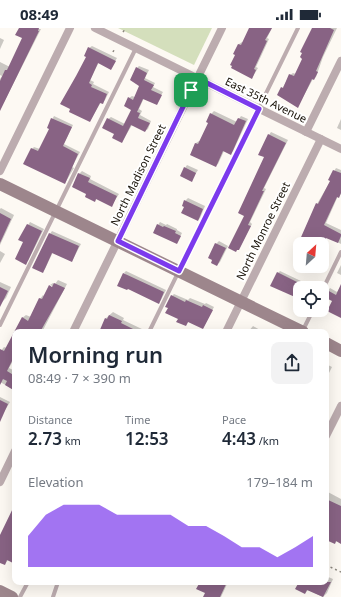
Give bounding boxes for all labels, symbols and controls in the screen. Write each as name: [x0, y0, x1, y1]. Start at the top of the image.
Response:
text: 08:49: [20, 4, 59, 24]
pin: [174, 73, 208, 107]
street label: East 35th Avenue: [223, 73, 310, 126]
icon: arrive: [180, 79, 202, 101]
street label: North Madison Street: [106, 121, 169, 228]
street label: North Monroe Street: [232, 179, 293, 282]
north arrow: [293, 237, 329, 273]
map controls: [293, 237, 329, 317]
button: locate: [293, 281, 329, 317]
text: Morning run: [28, 339, 163, 369]
button: share: [271, 342, 313, 384]
text: 08:49 · 7 × 390 m: [28, 369, 131, 387]
text: Distance: [28, 412, 73, 427]
text: Time: [125, 412, 150, 427]
text: Pace: [222, 412, 246, 427]
text: 2.73: [28, 427, 62, 450]
text: 12:53: [125, 427, 169, 450]
text: 4:43: [222, 427, 256, 450]
text: km: [62, 433, 81, 448]
text: /km: [256, 433, 279, 448]
text: Elevation: [28, 473, 84, 491]
text: 179–184 m: [246, 473, 313, 491]

